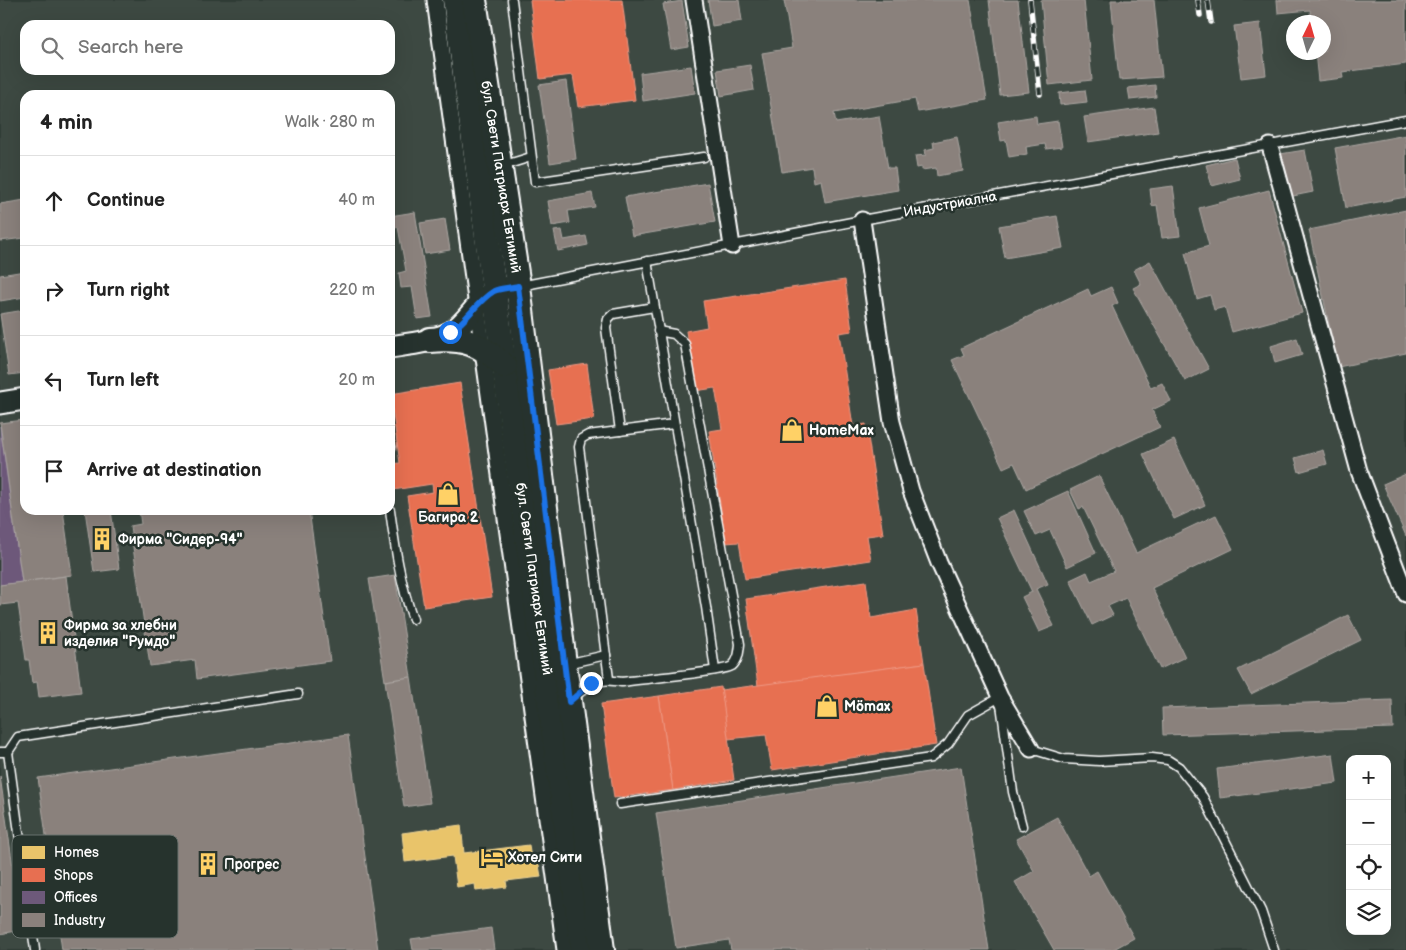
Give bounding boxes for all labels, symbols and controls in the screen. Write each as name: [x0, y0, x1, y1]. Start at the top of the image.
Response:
north arrow: [1286, 15, 1331, 60]
search box: [20, 20, 395, 75]
icon: search: [38, 34, 66, 62]
text: Search here: [78, 36, 183, 59]
street label: бул. Свети Патриарх Евтимий: [477, 80, 525, 274]
text: 4 min: [40, 110, 93, 135]
text: Walk · 280 m: [285, 113, 375, 132]
icon: ahead: [40, 187, 68, 215]
street label: Индустриална: [902, 187, 999, 221]
text: Continue: [87, 189, 165, 212]
text: 40 m: [338, 191, 375, 210]
icon: right: [40, 277, 68, 305]
text: Turn right: [87, 279, 170, 302]
text: 220 m: [329, 281, 375, 300]
route start: [439, 321, 462, 344]
icon: left: [40, 367, 68, 395]
text: Turn left: [87, 369, 159, 392]
text: 20 m: [339, 371, 375, 390]
shop icon: HomeMax: [779, 417, 805, 443]
place label: HomeMax: [809, 422, 874, 439]
icon: arrive: [40, 457, 68, 485]
text: Arrive at destination: [87, 459, 262, 482]
shop icon: Багира 2: [435, 481, 461, 507]
street label: бул. Свети Патриарх Евтимий: [512, 482, 556, 676]
place label: Багира 2: [418, 509, 479, 526]
building icon: Фирма "Сидер-94": [89, 526, 115, 552]
place label: Фирма "Сидер-94": [118, 531, 243, 548]
place label: Фирма за хлебни изделия "Румдо": [64, 617, 177, 650]
building icon: Фирма за хлебни изделия "Румдо": [35, 620, 61, 646]
route end: [580, 672, 603, 695]
shop icon: Mömax: [814, 693, 840, 719]
place label: Mömax: [844, 698, 891, 715]
map controls: [1346, 755, 1391, 935]
button: +: [1346, 755, 1391, 800]
button: −: [1346, 800, 1391, 845]
legend: [12, 835, 178, 938]
text: Homes: [54, 844, 99, 861]
hotel icon: Хотел Сити: [479, 844, 505, 870]
button: locate: [1346, 845, 1391, 890]
place label: Хотел Сити: [507, 849, 582, 866]
building icon: Прогрес: [195, 851, 221, 877]
place label: Прогрес: [224, 856, 279, 873]
text: Shops: [54, 867, 93, 884]
text: Offices: [54, 889, 97, 906]
button: layers: [1346, 890, 1391, 935]
text: Industry: [54, 912, 106, 929]

